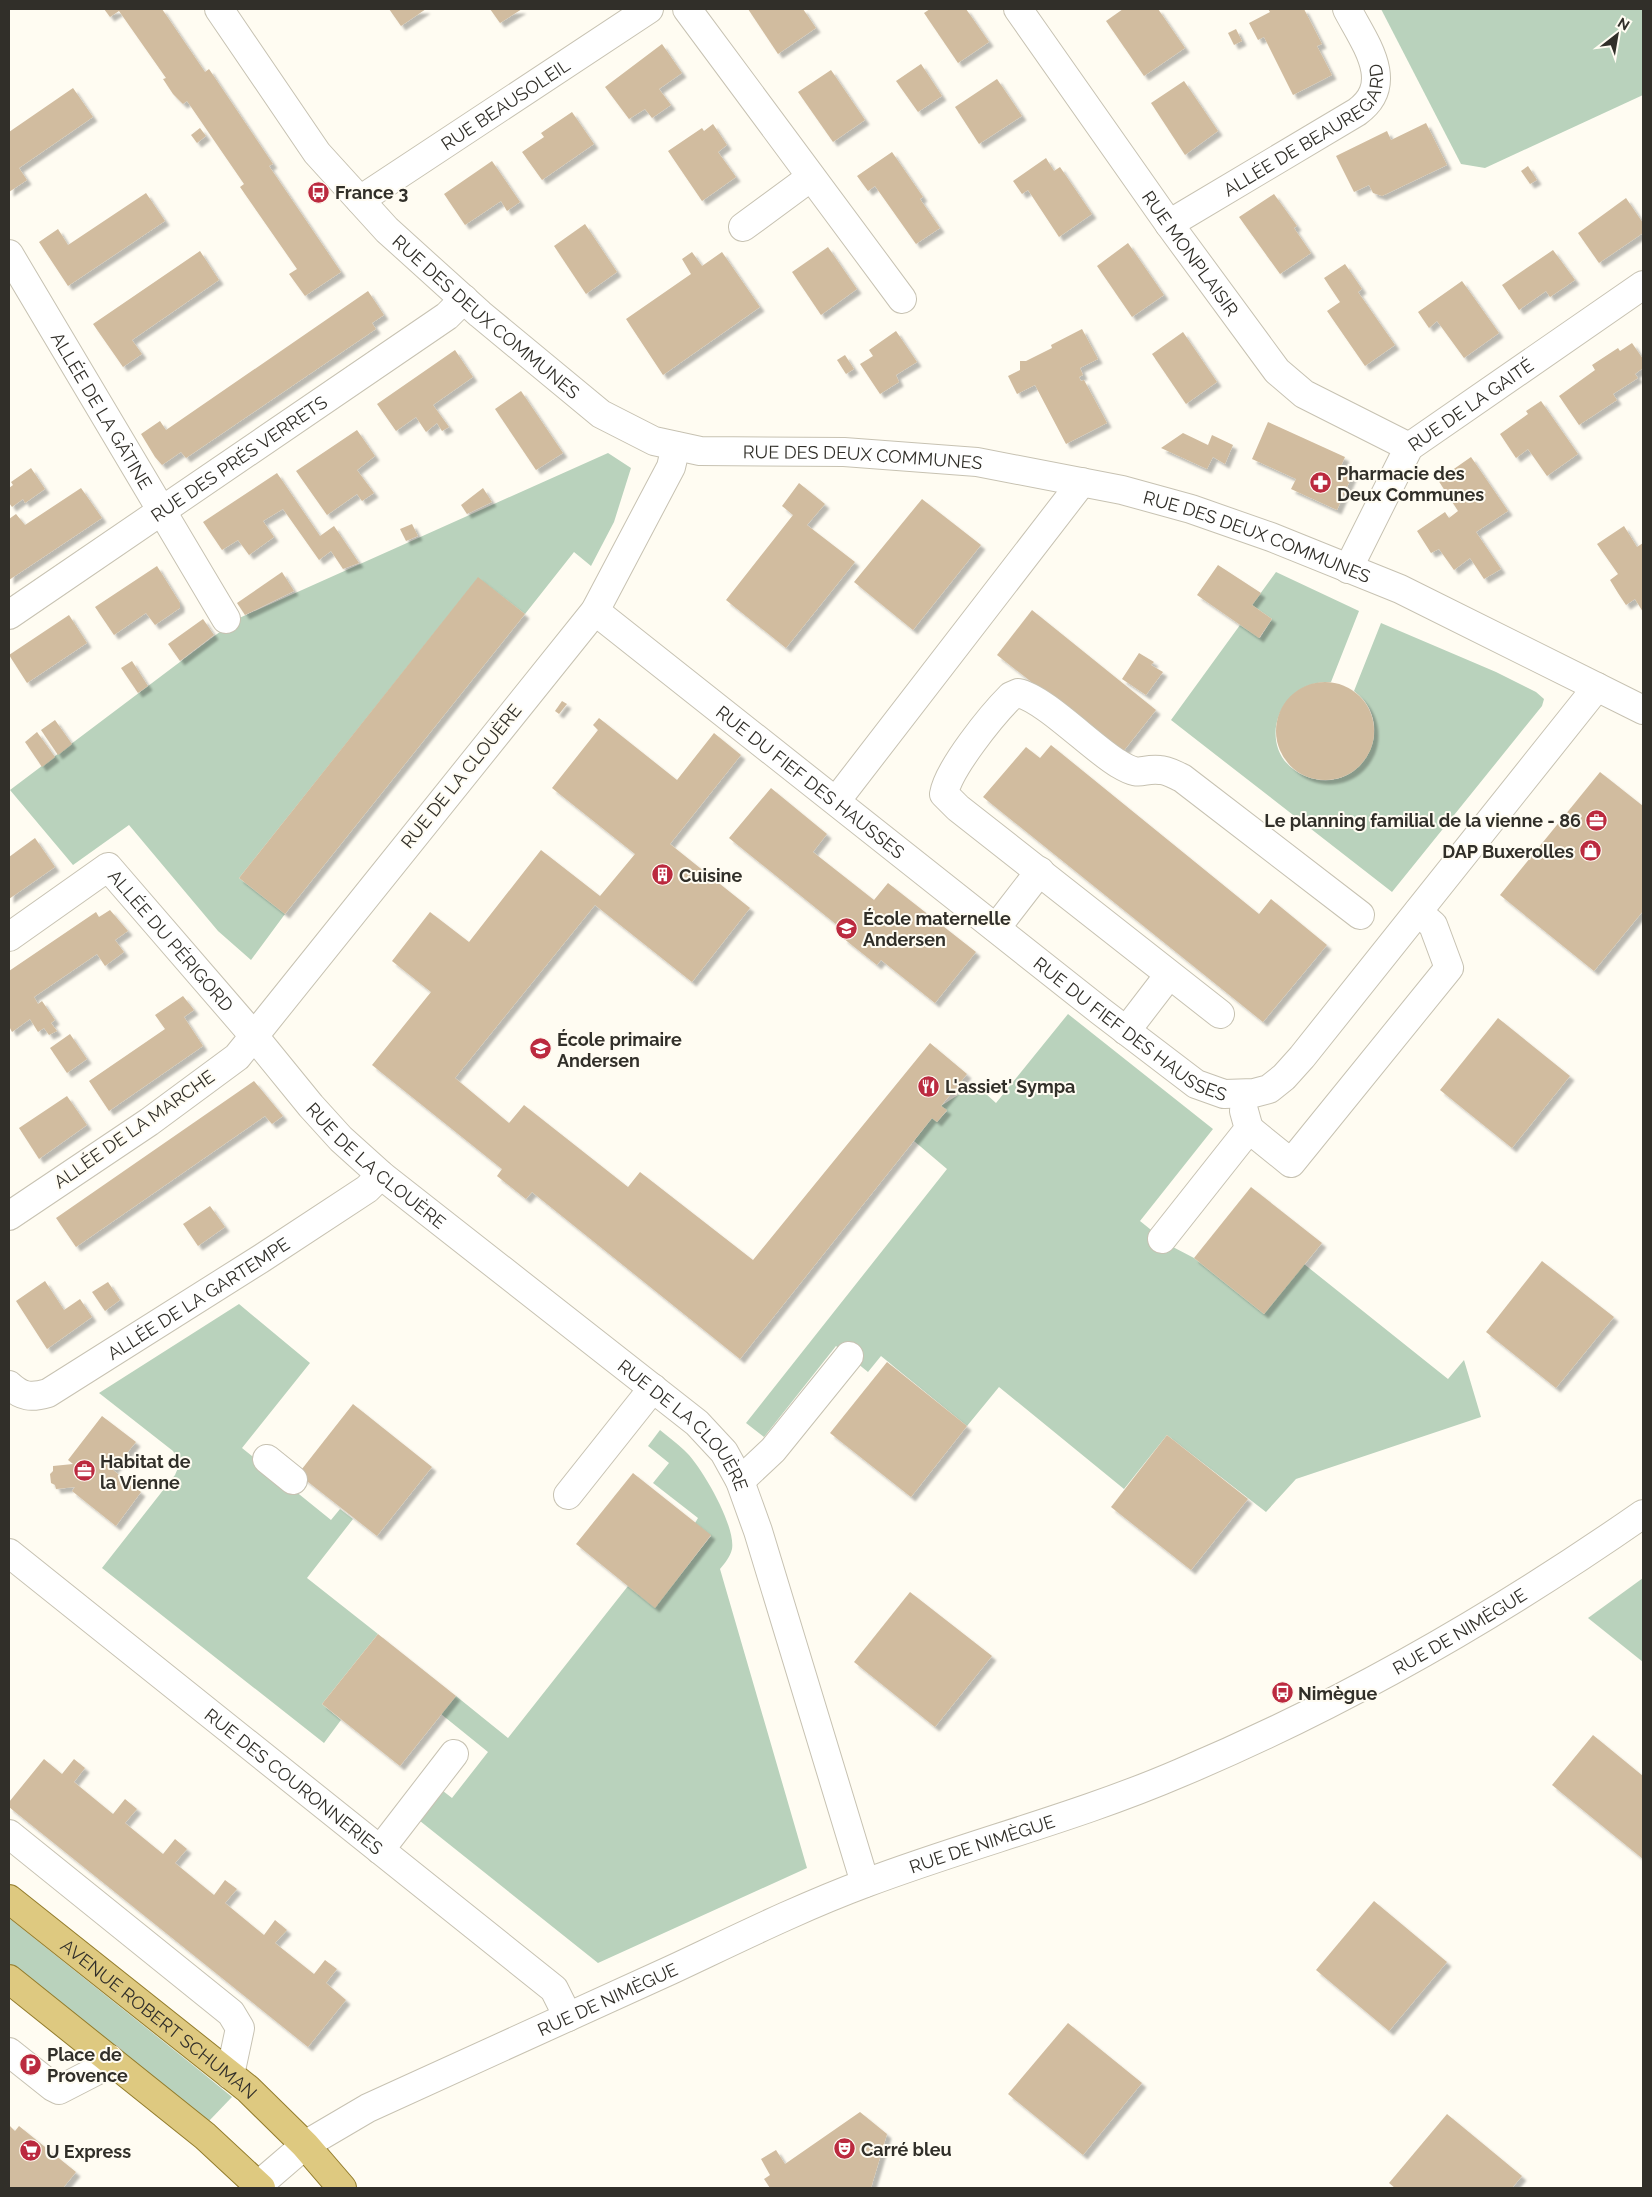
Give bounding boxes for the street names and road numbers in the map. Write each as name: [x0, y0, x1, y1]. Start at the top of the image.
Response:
street label: RUE BEAUSOLEIL: [437, 54, 574, 154]
street label: ALLÉE DE BEAUREGARD: [1219, 62, 1387, 200]
street label: RUE MONPLAISIR: [1138, 186, 1243, 320]
street label: RUE DES DEUX COMMUNES: [389, 230, 584, 403]
street label: ALLÉE DE LA GÂTINE: [47, 328, 157, 493]
street label: RUE DE LA GAITÉ: [1404, 353, 1537, 455]
street label: RUE DES PRÉS VERRETS: [147, 391, 331, 526]
street label: RUE DES DEUX COMMUNES: [743, 441, 985, 473]
street label: RUE DES DEUX COMMUNES: [1141, 486, 1374, 587]
street label: RUE DE LA CLOUÈRE: [396, 699, 526, 852]
street label: RUE DU FIEF DES HAUSSES: [712, 701, 909, 863]
street label: ALLÉE DU PÉRIGORD: [104, 865, 238, 1015]
street label: RUE DU FIEF DES HAUSSES: [1030, 952, 1230, 1105]
street label: ALLÉE DE LA MARCHE: [49, 1065, 218, 1192]
street label: RUE DE LA CLOUÈRE: [302, 1098, 450, 1232]
street label: ALLÉE DE LA GARTEMPE: [103, 1233, 293, 1364]
street label: RUE DE LA CLOUÈRE: [614, 1355, 753, 1493]
street label: RUE DE NIMÈGUE: [1389, 1583, 1530, 1678]
street label: RUE DES COURONNERIES: [201, 1704, 387, 1859]
street label: RUE DE NIMÈGUE: [906, 1810, 1057, 1877]
street label: AVENUE ROBERT SCHUMAN: [57, 1934, 262, 2103]
street label: RUE DE NIMÈGUE: [534, 1958, 681, 2040]

